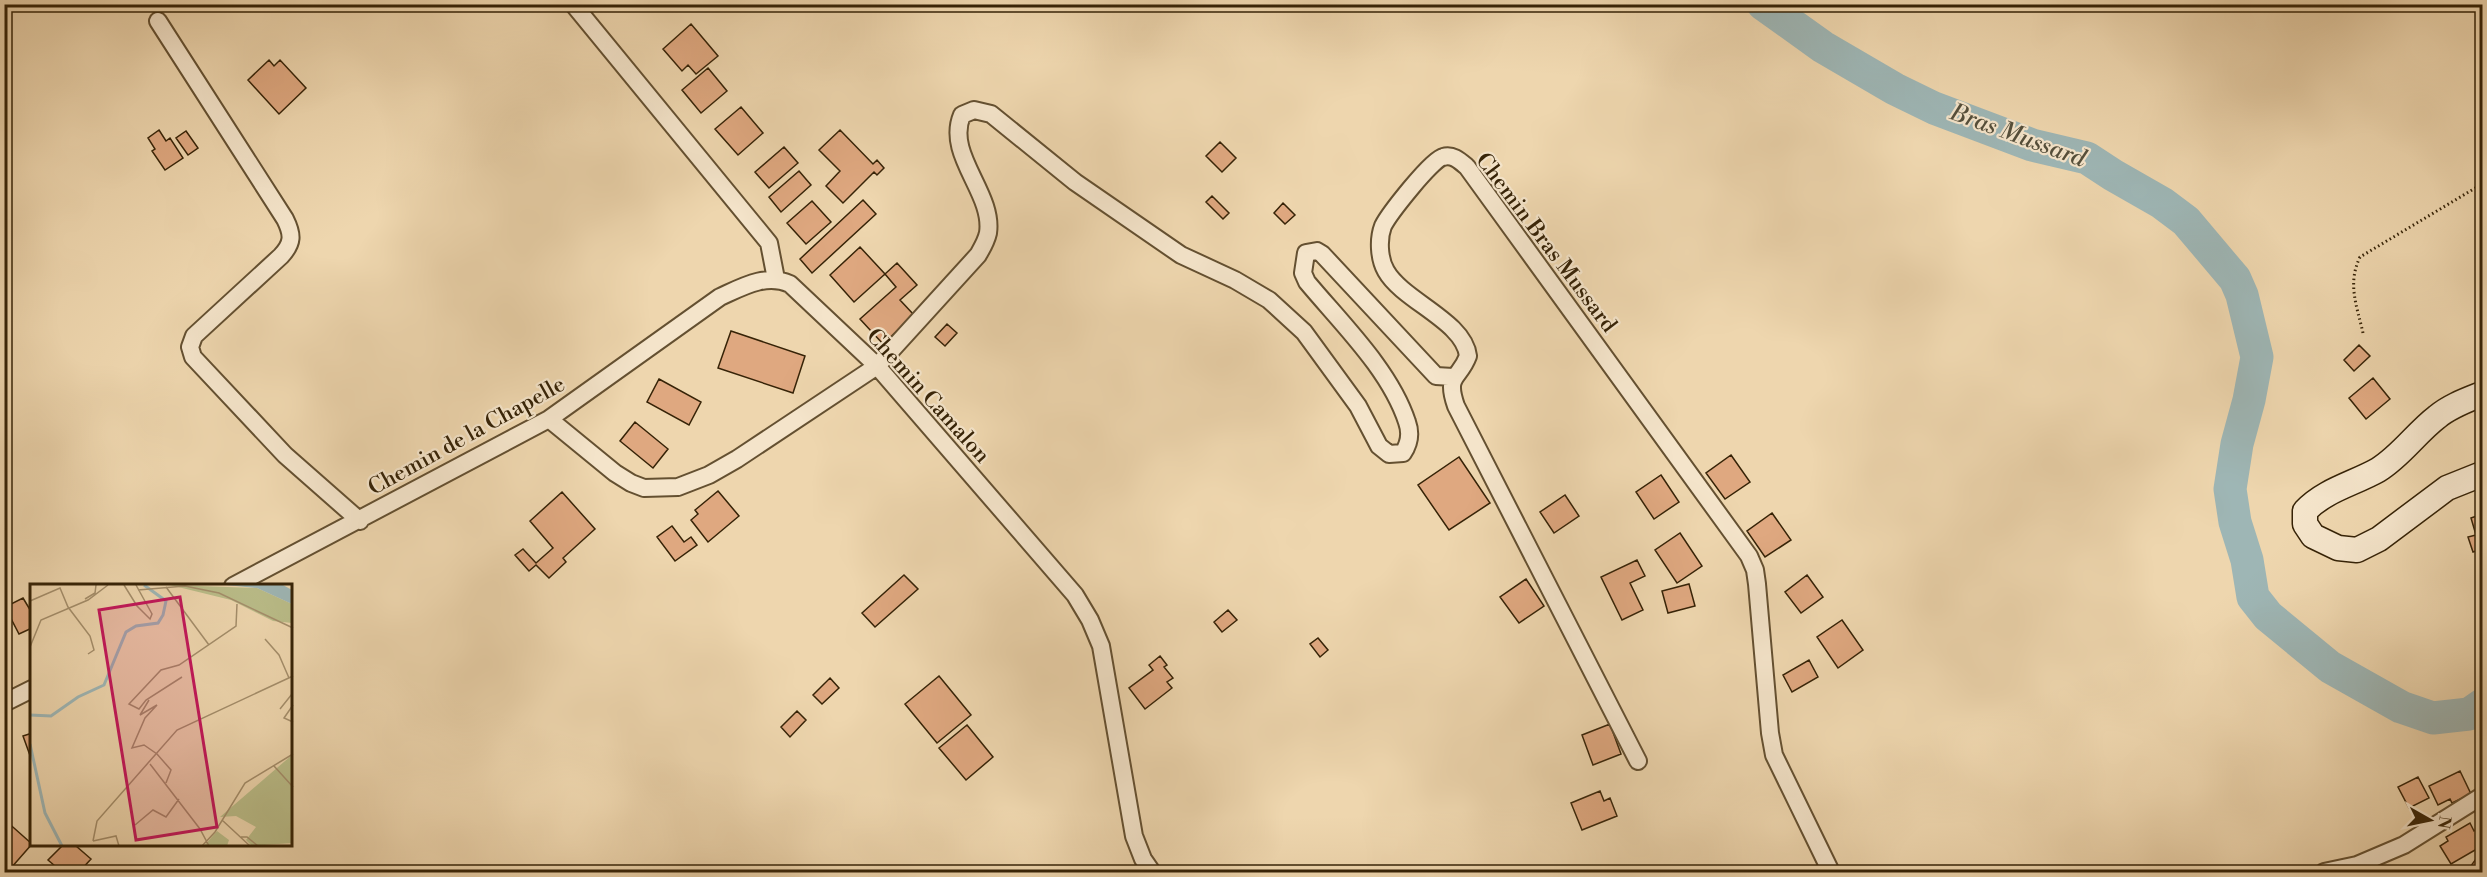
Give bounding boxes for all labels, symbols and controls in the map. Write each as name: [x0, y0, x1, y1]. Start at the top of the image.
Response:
water label: Bras Mussard: [1945, 97, 2091, 175]
street label: Chemin Bras Mussard: [1469, 148, 1622, 338]
street label: Chemin Camalon: [860, 323, 996, 469]
street label: Chemin de la Chapelle: [363, 371, 570, 502]
inset map: [30, 584, 292, 847]
north arrow: [2400, 790, 2460, 850]
text: N: [2433, 814, 2455, 830]

